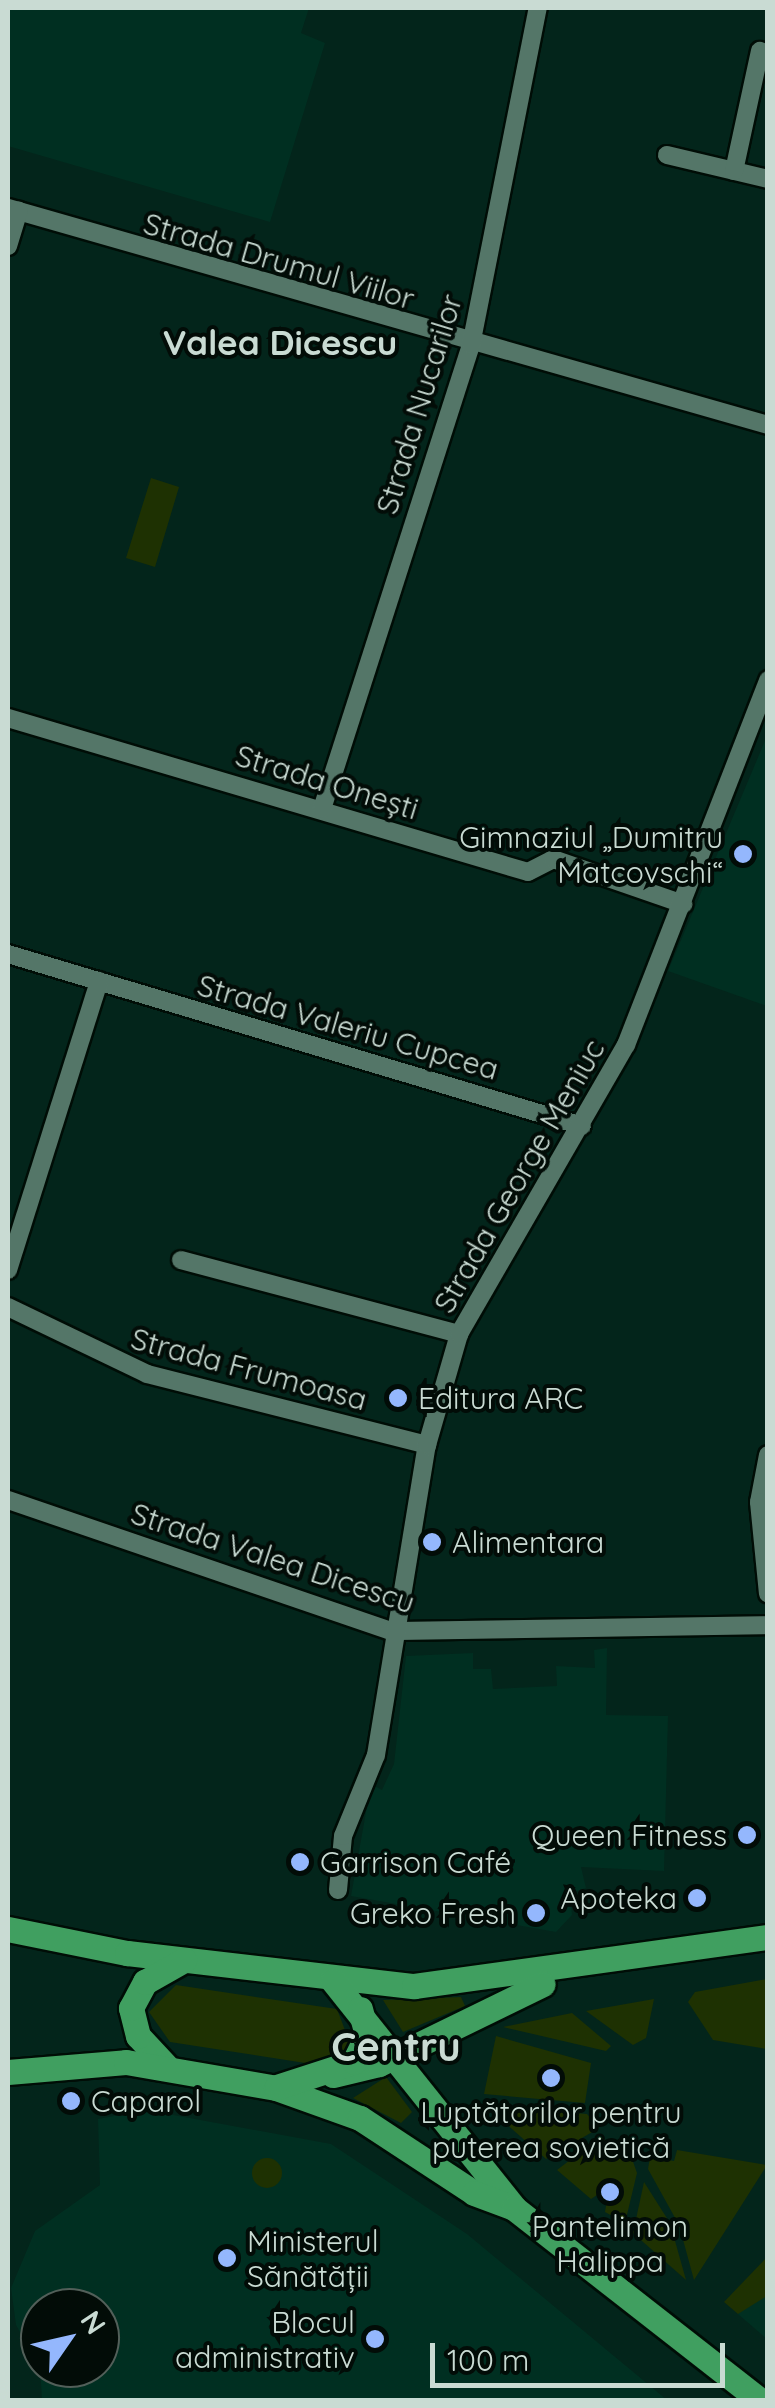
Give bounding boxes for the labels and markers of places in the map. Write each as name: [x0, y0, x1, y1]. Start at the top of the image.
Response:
place label: Gimnaziul „Dumitru Matcovschi“: [459, 819, 723, 890]
marker: Gimnaziul „Dumitru Matcovschi“: [732, 843, 754, 865]
place label: Editura ARC: [418, 1380, 583, 1416]
marker: Editura ARC: [387, 1387, 409, 1409]
place label: Alimentara: [452, 1524, 604, 1560]
marker: Alimentara: [421, 1531, 443, 1553]
place label: Queen Fitness: [531, 1817, 727, 1853]
marker: Queen Fitness: [736, 1824, 758, 1846]
place label: Garrison Café: [320, 1844, 511, 1880]
marker: Garrison Café: [289, 1851, 311, 1873]
place label: Apoteka: [560, 1880, 677, 1916]
marker: Apoteka: [686, 1887, 708, 1909]
place label: Greko Fresh: [350, 1895, 516, 1931]
marker: Greko Fresh: [525, 1902, 547, 1924]
marker: Luptătorilor pentru puterea sovietică: [540, 2067, 562, 2089]
place label: Caparol: [91, 2083, 201, 2119]
marker: Caparol: [60, 2090, 82, 2112]
place label: Luptătorilor pentru puterea sovietică: [420, 2094, 682, 2164]
marker: Pantelimon Halippa: [599, 2181, 621, 2203]
place label: Pantelimon Halippa: [532, 2208, 688, 2278]
place label: Ministerul Sănătății: [247, 2223, 379, 2294]
marker: Ministerul Sănătății: [216, 2247, 238, 2269]
place label: Blocul administrativ: [175, 2304, 355, 2374]
marker: Blocul administrativ: [364, 2328, 386, 2350]

